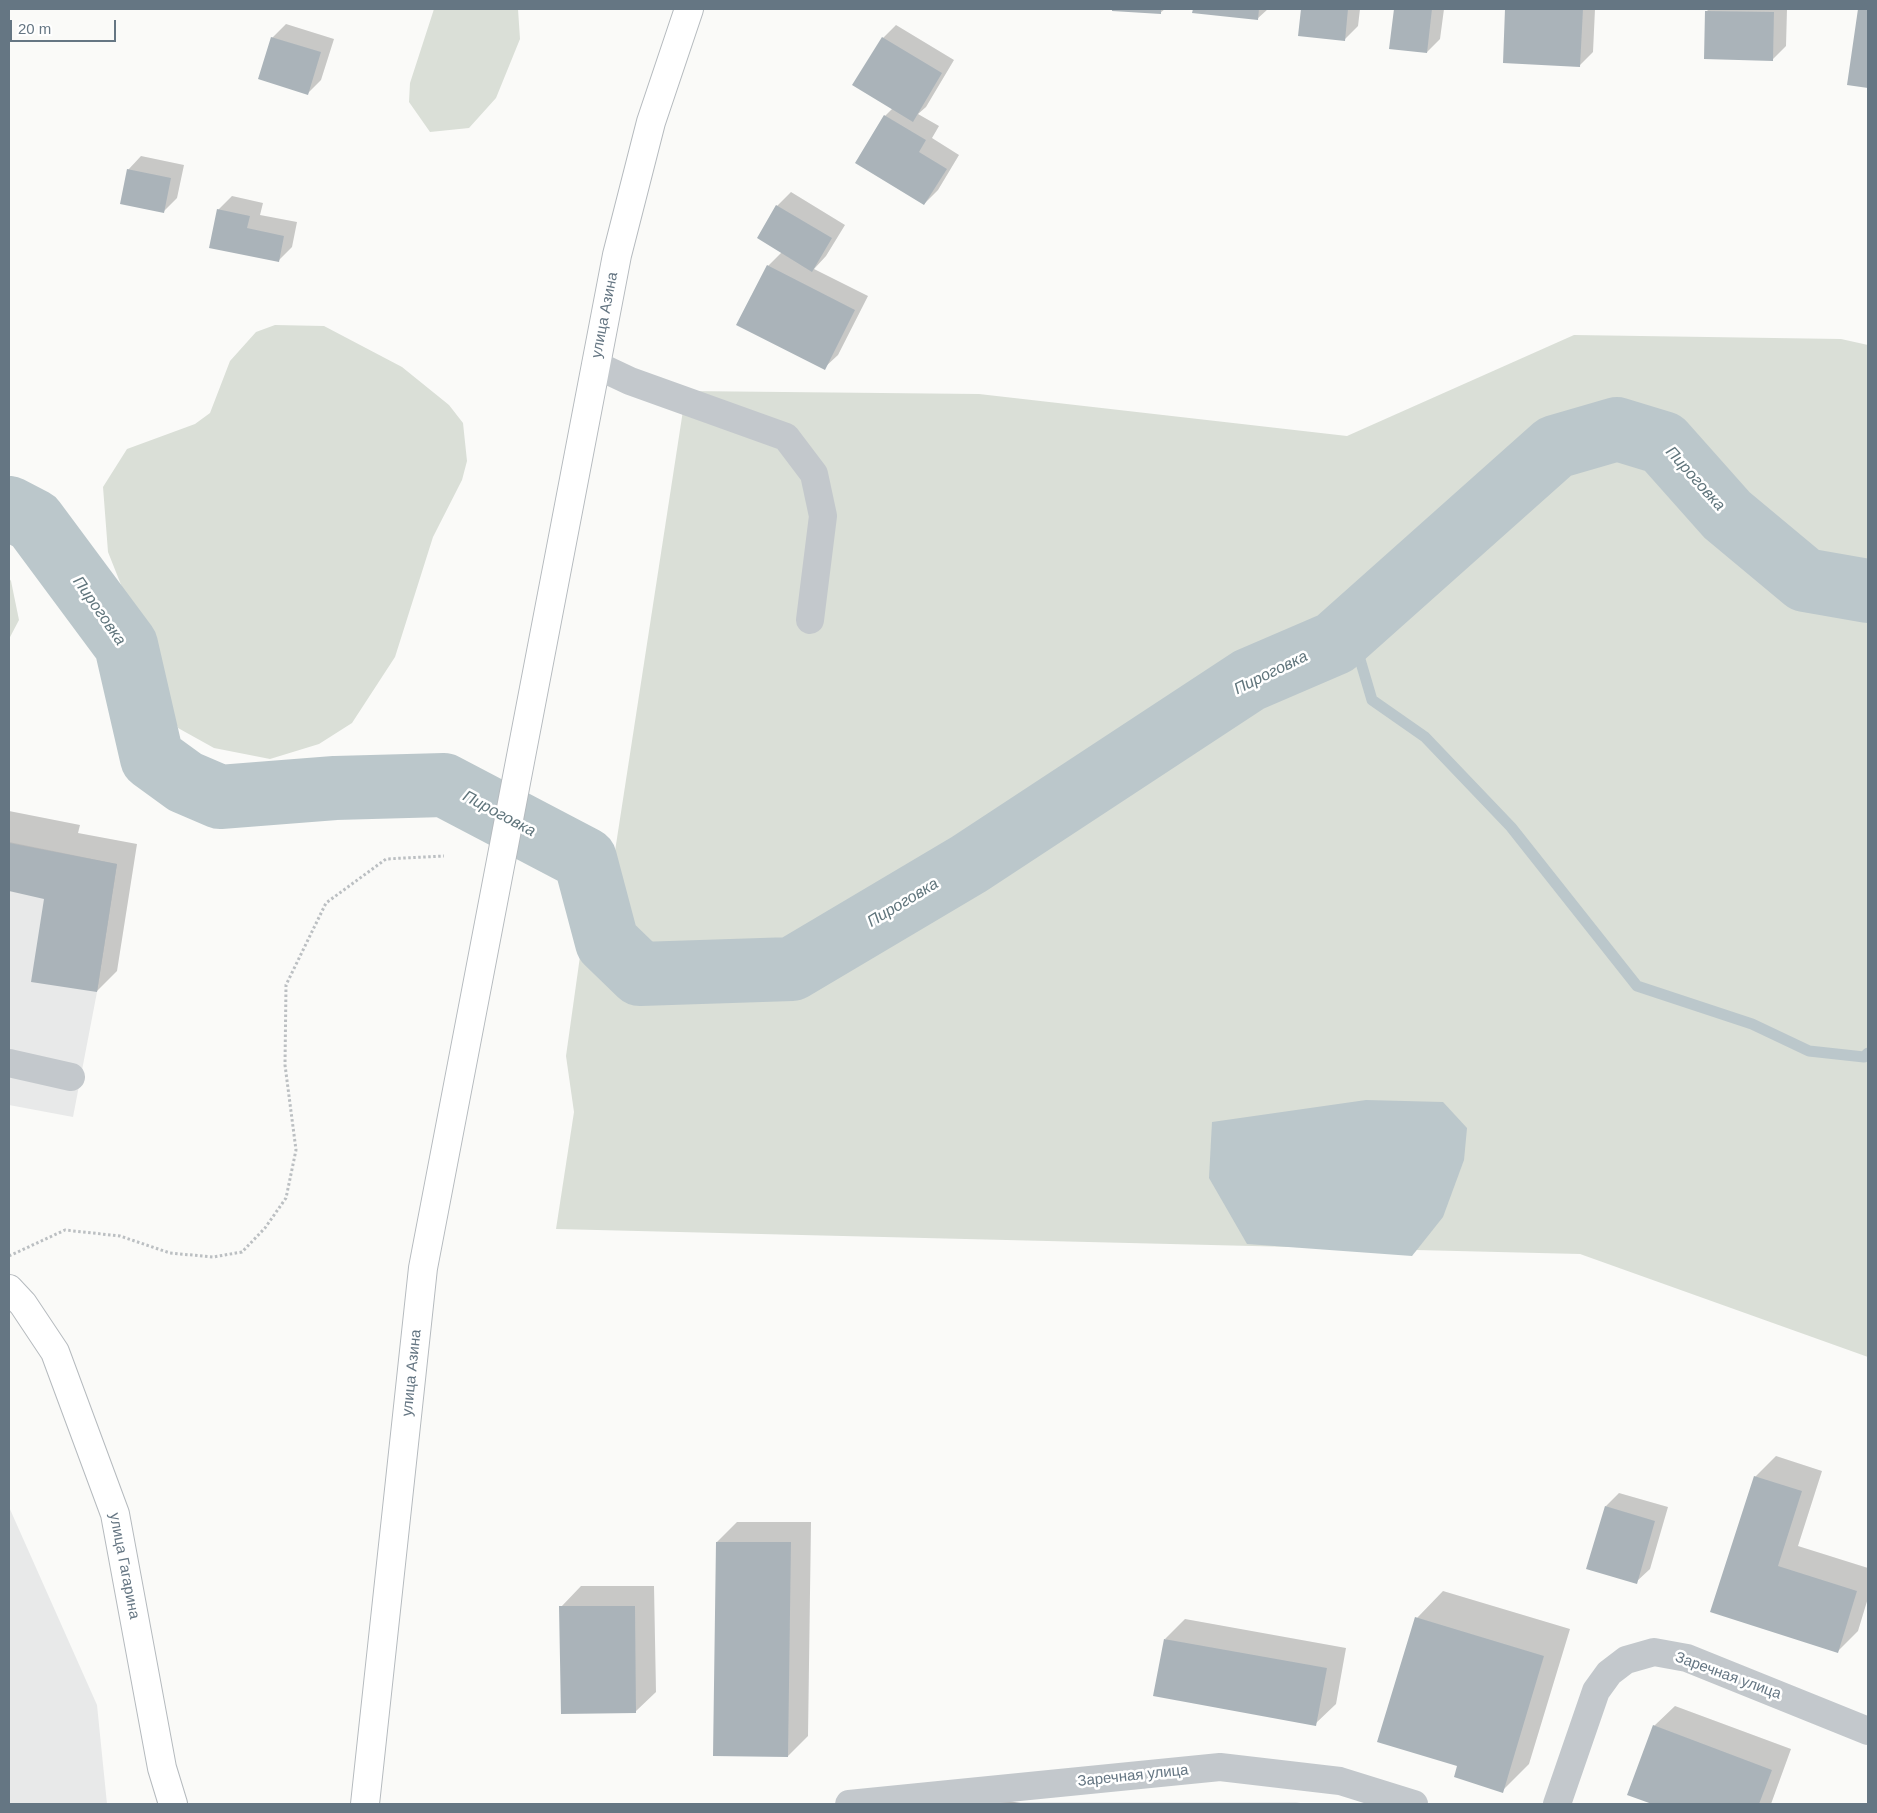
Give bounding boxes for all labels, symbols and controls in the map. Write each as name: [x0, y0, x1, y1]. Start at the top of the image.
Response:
scale bar: [12, 10, 119, 42]
text: 20 m: [18, 20, 51, 37]
street label: улица Азина: [588, 270, 622, 360]
water label: Пироговка: [1661, 443, 1729, 515]
water label: Пироговка: [68, 573, 130, 649]
water label: Пироговка: [1231, 647, 1311, 699]
water label: Пироговка: [459, 787, 539, 841]
water label: Пироговка: [864, 874, 942, 932]
street label: улица Азина: [398, 1329, 426, 1417]
street label: улица Гагарина: [105, 1511, 143, 1621]
street label: Заречная улица: [1673, 1648, 1783, 1704]
street label: Заречная улица: [1077, 1761, 1189, 1791]

